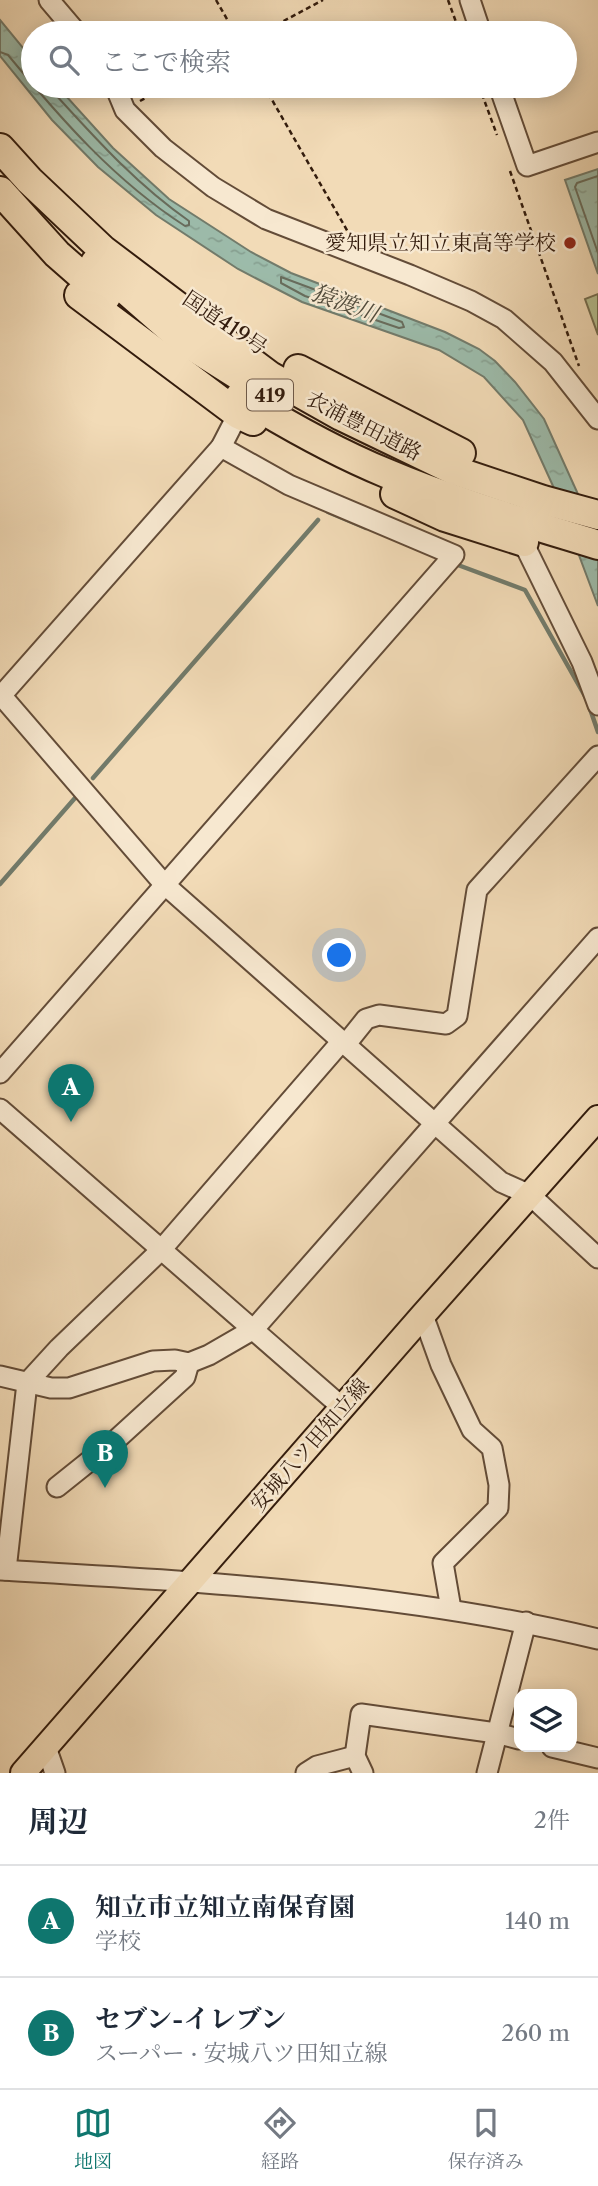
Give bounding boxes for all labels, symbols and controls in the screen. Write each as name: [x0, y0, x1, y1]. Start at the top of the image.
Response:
search box: [21, 21, 577, 98]
icon: search: [45, 41, 83, 79]
text: ここで検索: [101, 46, 231, 78]
place label: 愛知県立知立東高等学校: [325, 230, 556, 255]
marker: 愛知県立知立東高等学校: [562, 235, 578, 251]
water label: 猿渡川: [308, 278, 385, 329]
street label: 国道419号: [178, 285, 272, 360]
road number: 419: [247, 380, 293, 410]
street label: 衣浦豊田道路: [302, 386, 426, 465]
your location: [322, 938, 356, 972]
pin: A: [48, 1064, 94, 1122]
street label: 安城八ツ田知立線: [245, 1373, 374, 1516]
pin: B: [82, 1430, 128, 1488]
map controls: [514, 1689, 577, 1752]
button: layers: [514, 1689, 577, 1752]
text: 周辺: [28, 1803, 88, 1840]
text: 2件: [534, 1806, 570, 1834]
text: 知立市立知立南保育園: [95, 1891, 355, 1923]
text: A: [42, 1907, 60, 1935]
text: 140 m: [505, 1907, 570, 1935]
text: 学校: [95, 1927, 141, 1955]
text: セブン-イレブン: [95, 2003, 286, 2035]
text: B: [42, 2019, 60, 2047]
text: 260 m: [501, 2019, 570, 2047]
text: スーパー · 安城八ツ田知立線: [95, 2039, 387, 2067]
tab: 地図: [74, 2104, 112, 2173]
tab: 経路: [261, 2104, 299, 2173]
tab: 保存済み: [448, 2104, 524, 2173]

